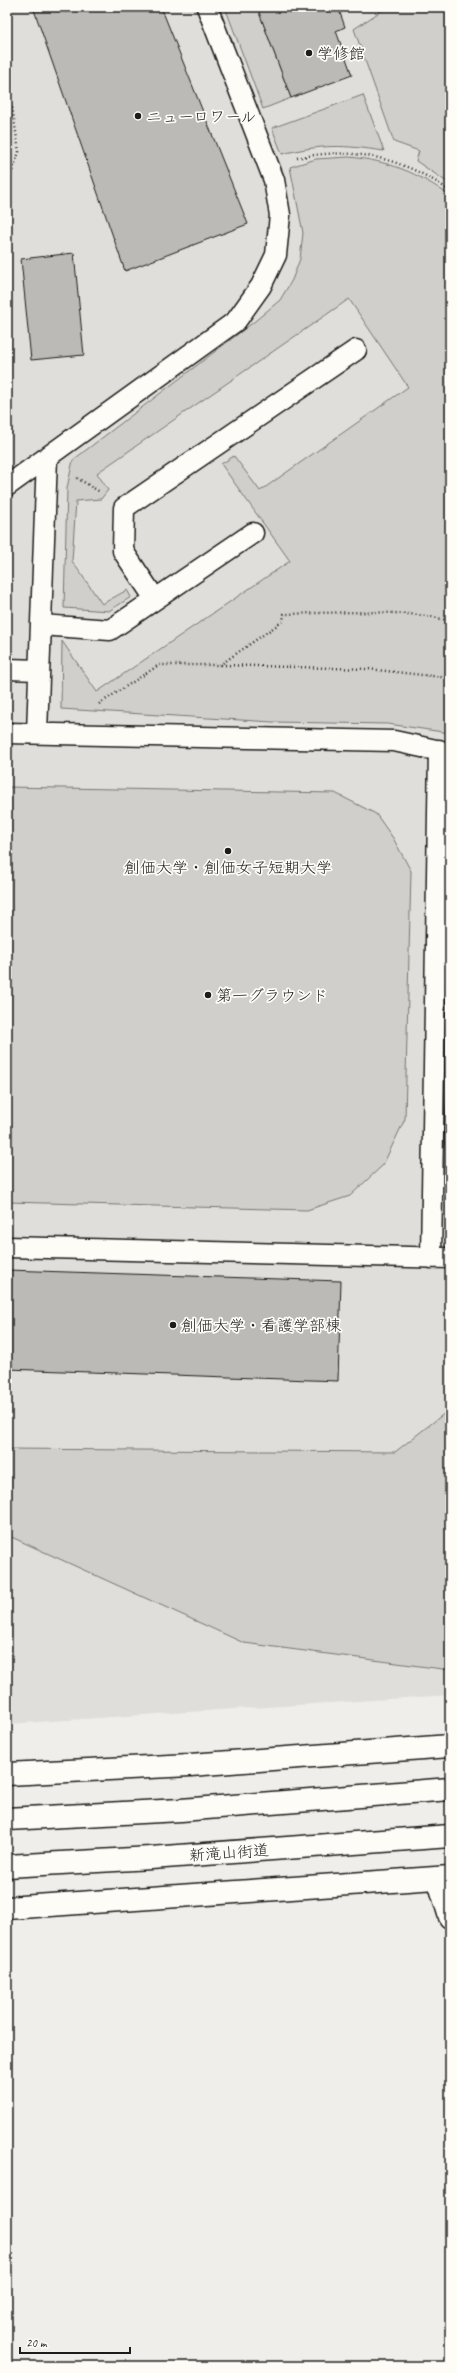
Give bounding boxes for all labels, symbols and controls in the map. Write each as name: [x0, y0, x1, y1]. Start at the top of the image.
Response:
place label: 学修館: [317, 44, 365, 64]
marker: 学修館: [304, 48, 314, 58]
place label: ニューロワール: [146, 107, 256, 127]
marker: ニューロワール: [133, 111, 143, 121]
marker: 創価大学・創価女子短期大学: [223, 846, 233, 856]
place label: 創価大学・創価女子短期大学: [124, 858, 332, 878]
place label: 第一グラウンド: [216, 986, 328, 1006]
marker: 第一グラウンド: [203, 990, 213, 1000]
place label: 創価大学・看護学部棟: [181, 1316, 341, 1336]
marker: 創価大学・看護学部棟: [168, 1320, 178, 1330]
street label: 新滝山街道: [188, 1840, 270, 1866]
scale bar: [20, 2329, 130, 2355]
text: 20 m: [26, 2335, 48, 2351]

